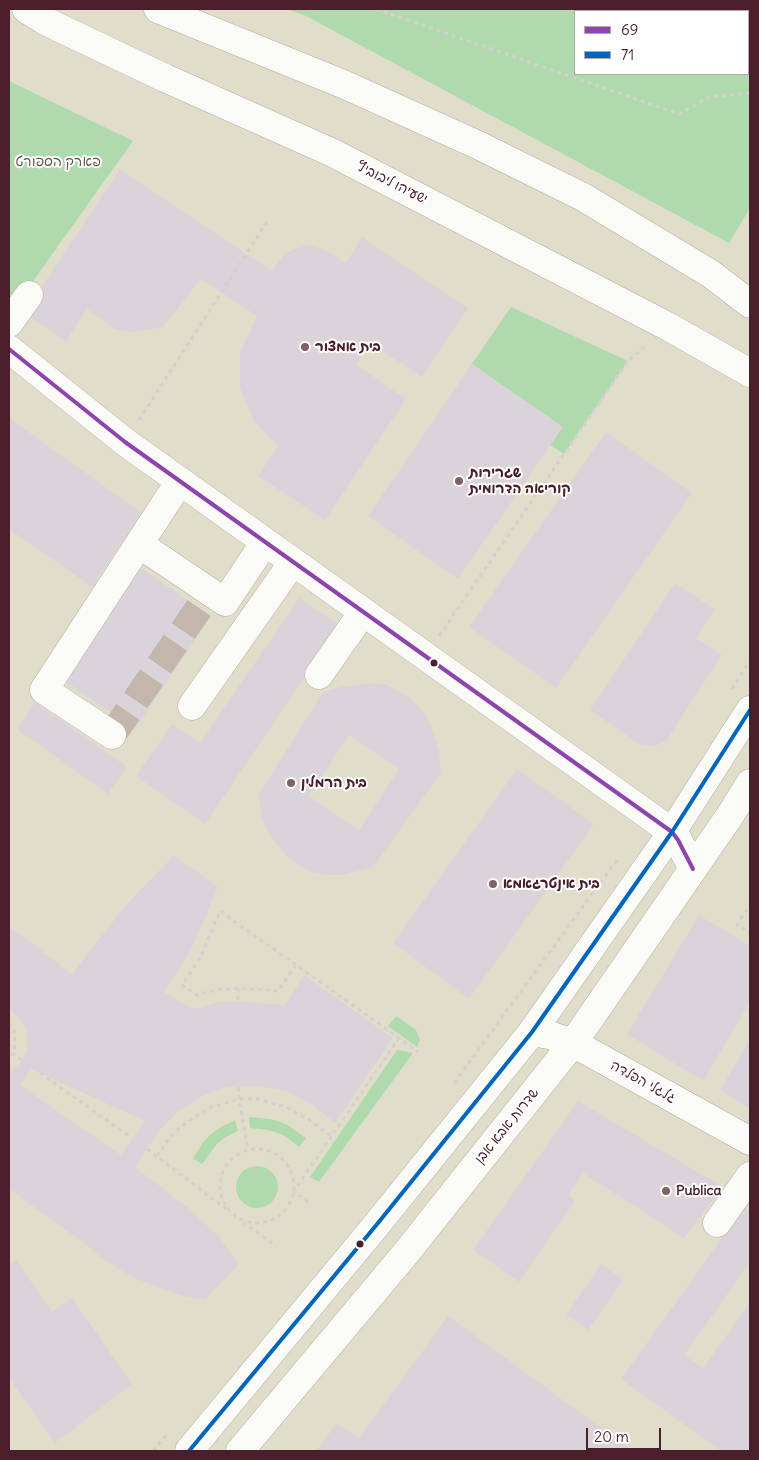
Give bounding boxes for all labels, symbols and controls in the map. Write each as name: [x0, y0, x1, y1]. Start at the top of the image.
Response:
legend: [574, 10, 749, 75]
text: 69: [621, 20, 638, 39]
text: 71: [621, 45, 634, 64]
park label: פארק הספורט: [15, 154, 101, 170]
street label: ישעיהו ליבוביץ: [354, 158, 430, 208]
place label: בית אמצור: [315, 339, 381, 355]
marker: בית אמצור: [299, 341, 311, 353]
place label: שגרירות קוריאה הדרומית: [469, 465, 571, 498]
marker: שגרירות קוריאה הדרומית: [453, 475, 465, 487]
unlabelled marker: [429, 658, 439, 668]
place label: בית הרמלין: [301, 775, 367, 791]
marker: בית הרמלין: [285, 777, 297, 789]
place label: בית אינטרגאמא: [503, 876, 600, 892]
marker: בית אינטרגאמא: [487, 878, 499, 890]
street label: גלגלי הפלדה: [607, 1057, 679, 1107]
street label: שדרות אבא אבן: [471, 1085, 543, 1167]
place label: Publica: [676, 1183, 722, 1199]
marker: Publica: [660, 1185, 672, 1197]
unlabelled marker: [355, 1239, 365, 1249]
scale bar: [589, 1418, 664, 1450]
text: 20 m: [594, 1427, 629, 1446]

